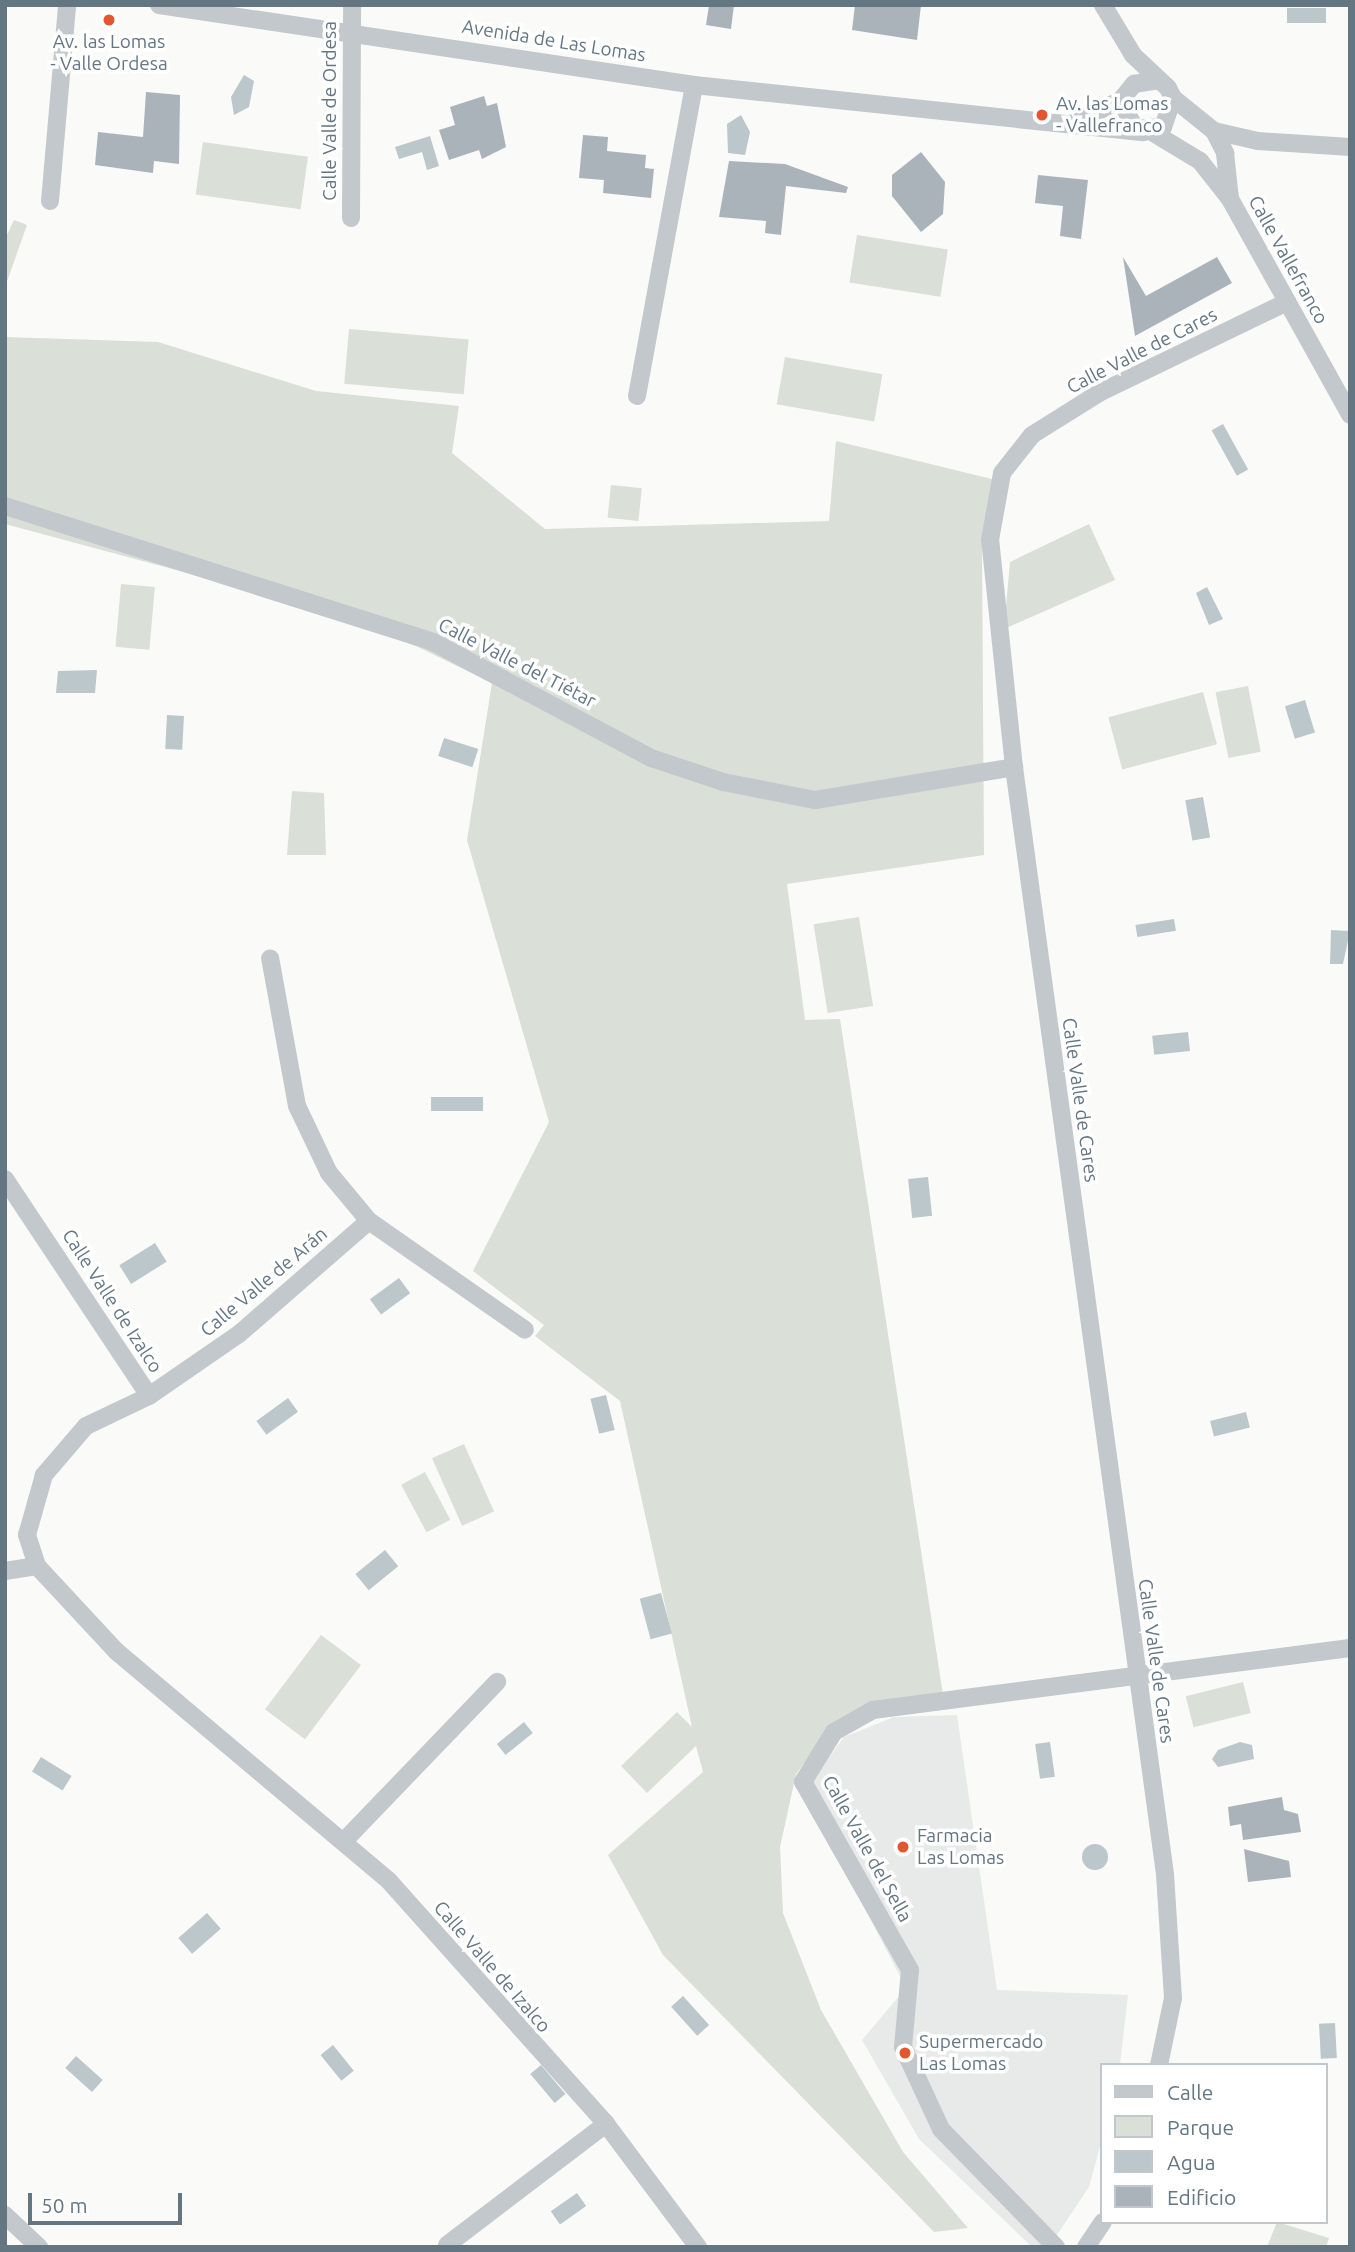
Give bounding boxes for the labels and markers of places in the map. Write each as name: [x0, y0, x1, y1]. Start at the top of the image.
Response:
marker: Av. las Lomas - Valle Ordesa: [101, 12, 117, 28]
place label: Av. las Lomas - Valle Ordesa: [50, 31, 168, 75]
place label: Av. las Lomas - Vallefranco: [1056, 93, 1168, 137]
marker: Av. las Lomas - Vallefranco: [1034, 107, 1050, 123]
place label: Farmacia Las Lomas: [917, 1825, 1004, 1869]
marker: Farmacia Las Lomas: [895, 1839, 911, 1855]
place label: Supermercado Las Lomas: [919, 2031, 1043, 2075]
marker: Supermercado Las Lomas: [897, 2045, 913, 2061]

